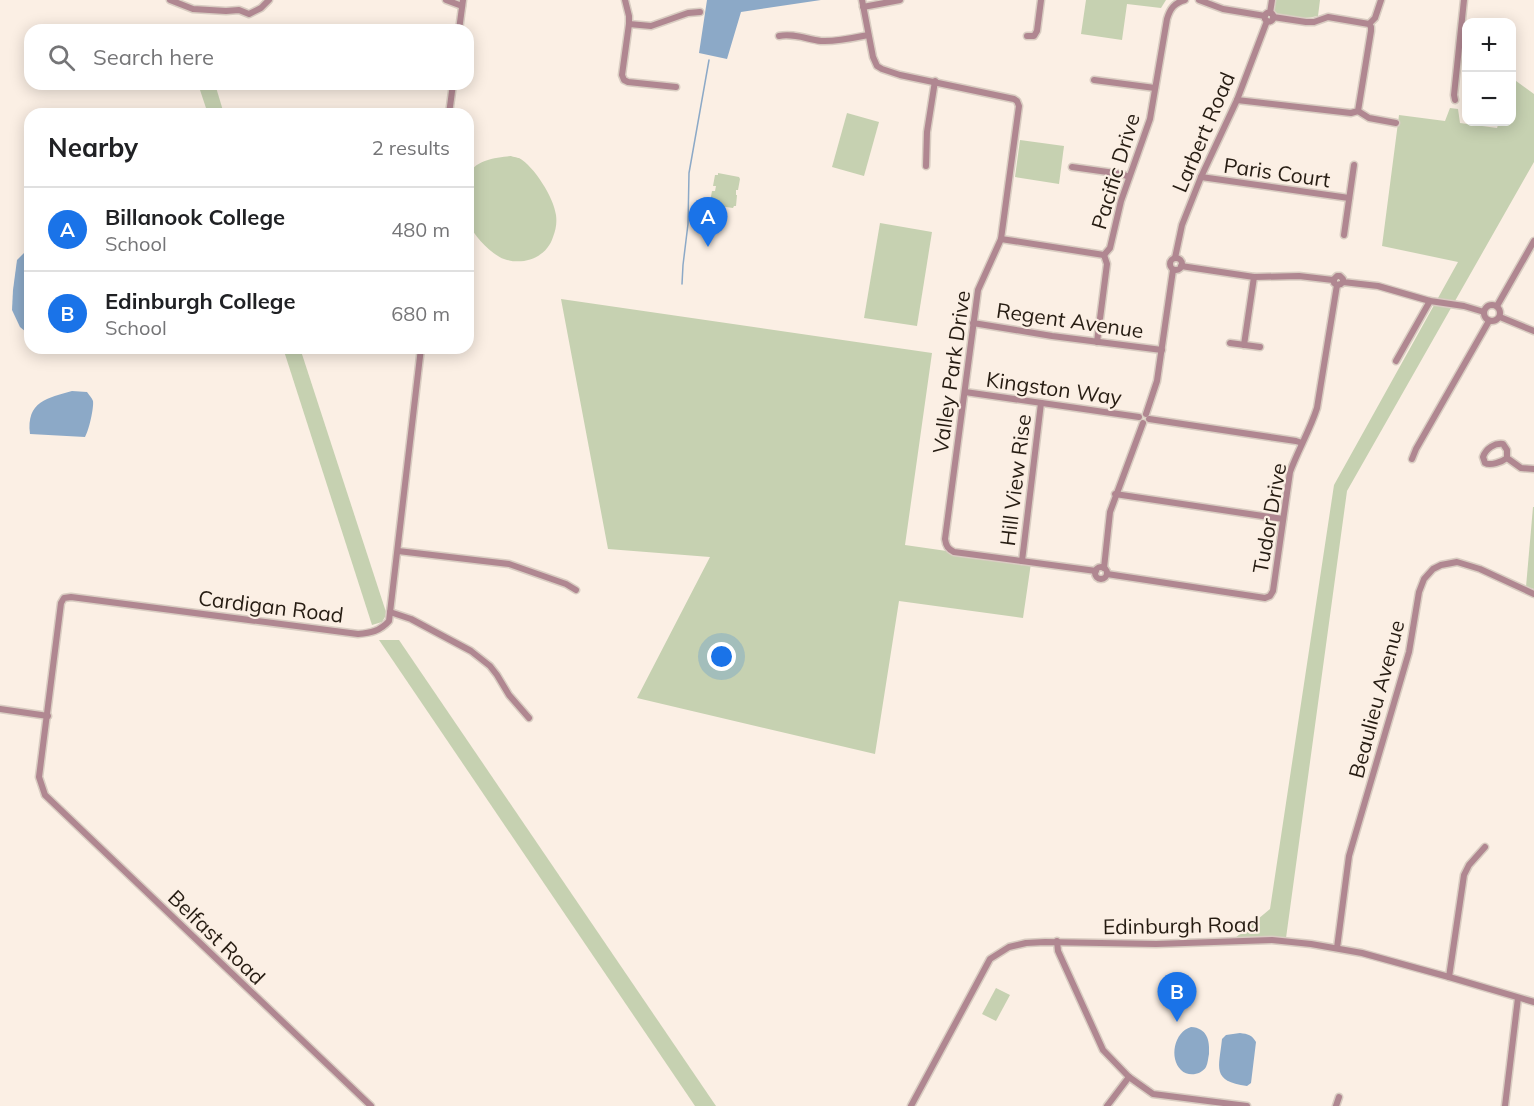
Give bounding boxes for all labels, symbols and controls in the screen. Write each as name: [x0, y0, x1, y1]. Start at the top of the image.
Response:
map controls: [1462, 18, 1516, 126]
button: +: [1462, 18, 1516, 72]
search box: [24, 24, 474, 90]
icon: search: [45, 41, 78, 74]
text: Search here: [93, 43, 214, 71]
street label: Larbert Road: [1166, 68, 1240, 196]
button: −: [1462, 72, 1516, 126]
street label: Pacific Drive: [1085, 110, 1145, 232]
text: Nearby: [48, 131, 138, 164]
text: 2 results: [372, 135, 450, 160]
street label: Paris Court: [1222, 152, 1332, 192]
pin: A: [688, 198, 728, 247]
text: Billanook College: [105, 203, 285, 231]
text: A: [60, 217, 75, 242]
text: 480 m: [391, 217, 450, 242]
text: School: [105, 231, 167, 256]
text: Edinburgh College: [105, 287, 295, 315]
street label: Valley Park Drive: [927, 289, 975, 455]
street label: Regent Avenue: [995, 297, 1145, 343]
text: B: [61, 301, 74, 326]
text: 680 m: [391, 301, 450, 326]
text: School: [105, 315, 167, 340]
street label: Kingston Way: [985, 366, 1123, 410]
street label: Hill View Rise: [994, 413, 1036, 547]
street label: Tudor Drive: [1246, 461, 1292, 575]
street label: Cardigan Road: [197, 584, 345, 628]
street label: Beaulieu Avenue: [1342, 617, 1410, 781]
your location: [707, 642, 736, 671]
street label: Belfast Road: [163, 884, 271, 990]
street label: Edinburgh Road: [1103, 911, 1259, 939]
pin: B: [1158, 972, 1196, 1022]

